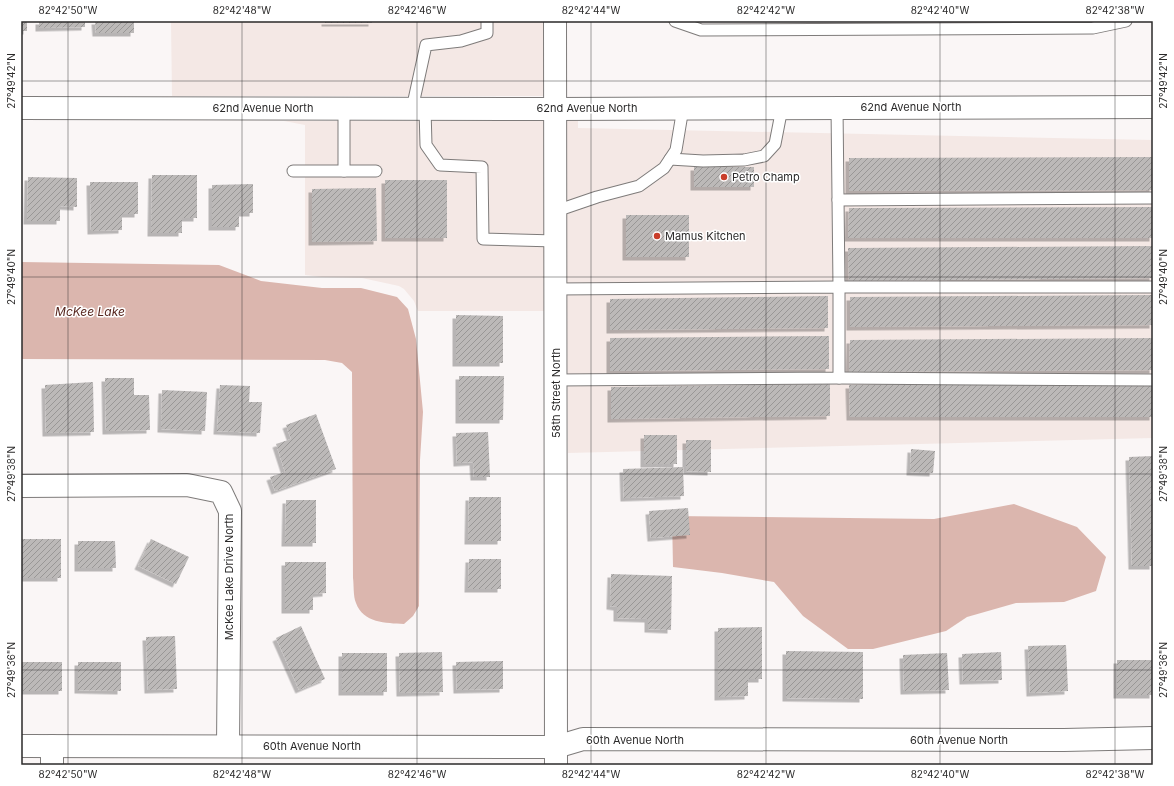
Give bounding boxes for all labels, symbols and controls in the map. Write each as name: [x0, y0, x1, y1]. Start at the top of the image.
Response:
text: 82°42'50"W: [39, 4, 98, 16]
text: 82°42'48"W: [213, 4, 271, 16]
text: 82°42'46"W: [388, 4, 446, 16]
text: 82°42'44"W: [562, 4, 621, 16]
text: 82°42'42"W: [737, 4, 795, 16]
text: 82°42'40"W: [911, 4, 969, 16]
text: 82°42'38"W: [1086, 4, 1145, 16]
text: 27°49'42"N: [5, 53, 17, 109]
text: 27°49'42"N: [1157, 53, 1169, 109]
street label: 62nd Avenue North: [861, 100, 961, 114]
street label: 62nd Avenue North: [213, 101, 313, 115]
street label: 62nd Avenue North: [537, 101, 637, 115]
place label: Petro Champ: [732, 170, 800, 184]
marker: Petro Champ: [719, 172, 729, 182]
place label: Mamus Kitchen: [665, 229, 746, 243]
marker: Mamus Kitchen: [652, 231, 662, 241]
text: 27°49'40"N: [5, 249, 17, 305]
text: 27°49'40"N: [1157, 249, 1169, 305]
water label: McKee Lake: [55, 304, 125, 319]
street label: 58th Street North: [549, 348, 563, 438]
text: 27°49'38"N: [5, 446, 17, 502]
text: 27°49'38"N: [1157, 446, 1169, 502]
street label: McKee Lake Drive North: [222, 514, 236, 640]
text: 27°49'36"N: [5, 642, 17, 698]
text: 27°49'36"N: [1157, 642, 1169, 698]
street label: 60th Avenue North: [586, 733, 684, 747]
street label: 60th Avenue North: [910, 733, 1008, 747]
street label: 60th Avenue North: [263, 739, 361, 753]
text: 82°42'50"W: [39, 768, 98, 780]
text: 82°42'48"W: [213, 768, 271, 780]
text: 82°42'46"W: [388, 768, 446, 780]
text: 82°42'44"W: [562, 768, 621, 780]
text: 82°42'42"W: [737, 768, 795, 780]
text: 82°42'40"W: [911, 768, 969, 780]
text: 82°42'38"W: [1086, 768, 1145, 780]

